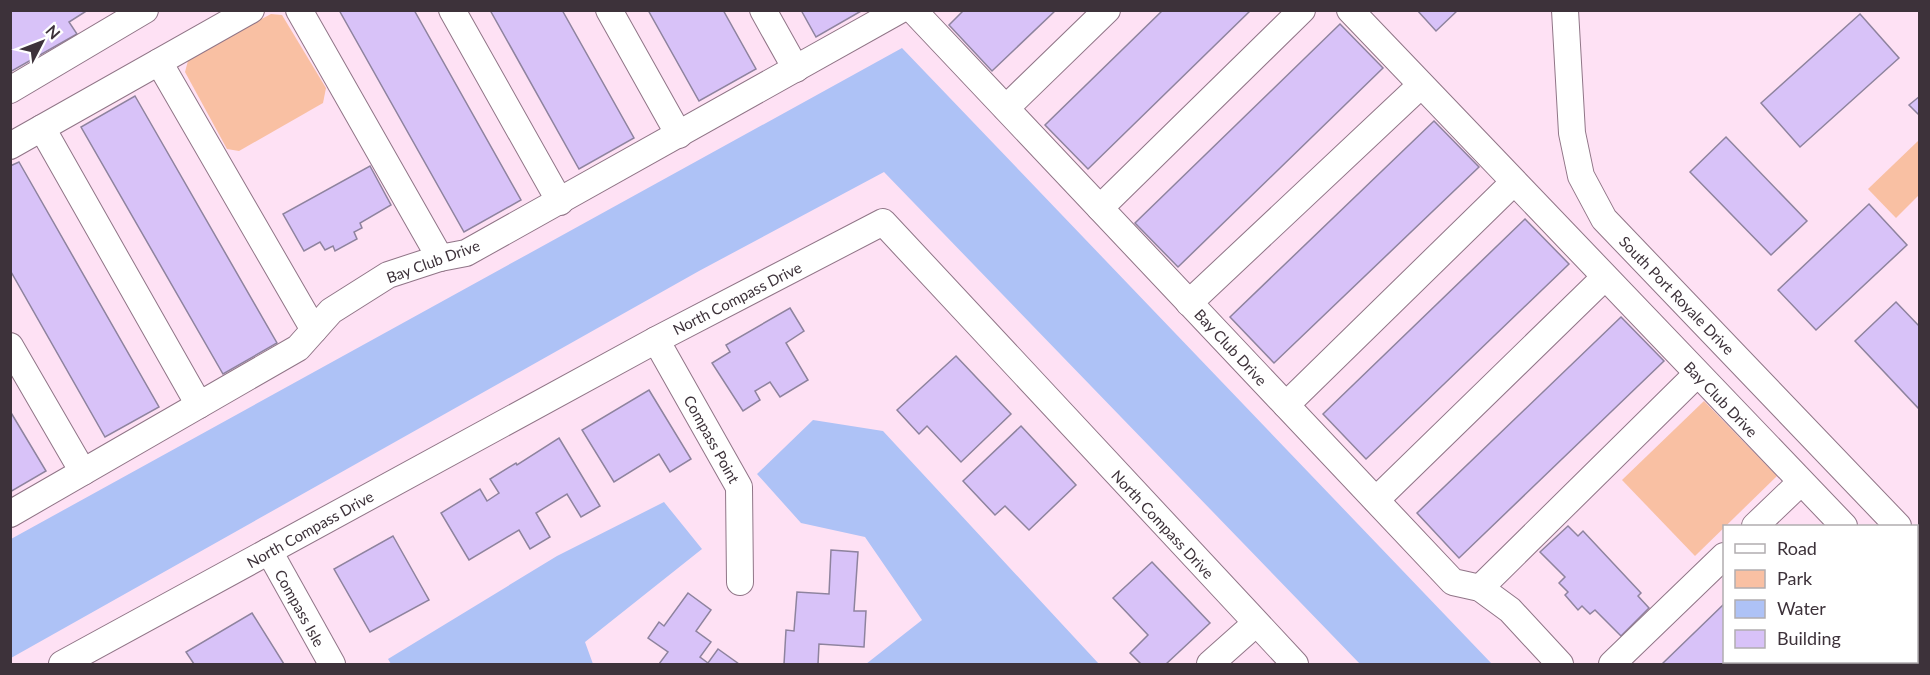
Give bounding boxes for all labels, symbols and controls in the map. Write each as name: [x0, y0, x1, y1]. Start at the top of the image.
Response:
north arrow: [12, 12, 72, 72]
text: N: [42, 21, 65, 43]
street label: South Port Royale Drive: [1616, 232, 1738, 358]
street label: Bay Club Drive: [384, 236, 482, 286]
street label: North Compass Drive: [670, 258, 804, 338]
street label: Bay Club Drive: [1191, 305, 1271, 389]
street label: Bay Club Drive: [1680, 358, 1762, 441]
street label: Compass Point: [680, 392, 744, 487]
street label: North Compass Drive: [1108, 466, 1218, 582]
street label: North Compass Drive: [244, 487, 377, 571]
legend: [1723, 525, 1918, 663]
text: Road: [1777, 537, 1817, 559]
street label: Compass Isle: [271, 566, 329, 650]
text: Park: [1777, 567, 1813, 589]
text: Water: [1777, 597, 1826, 619]
text: Building: [1777, 627, 1841, 649]

